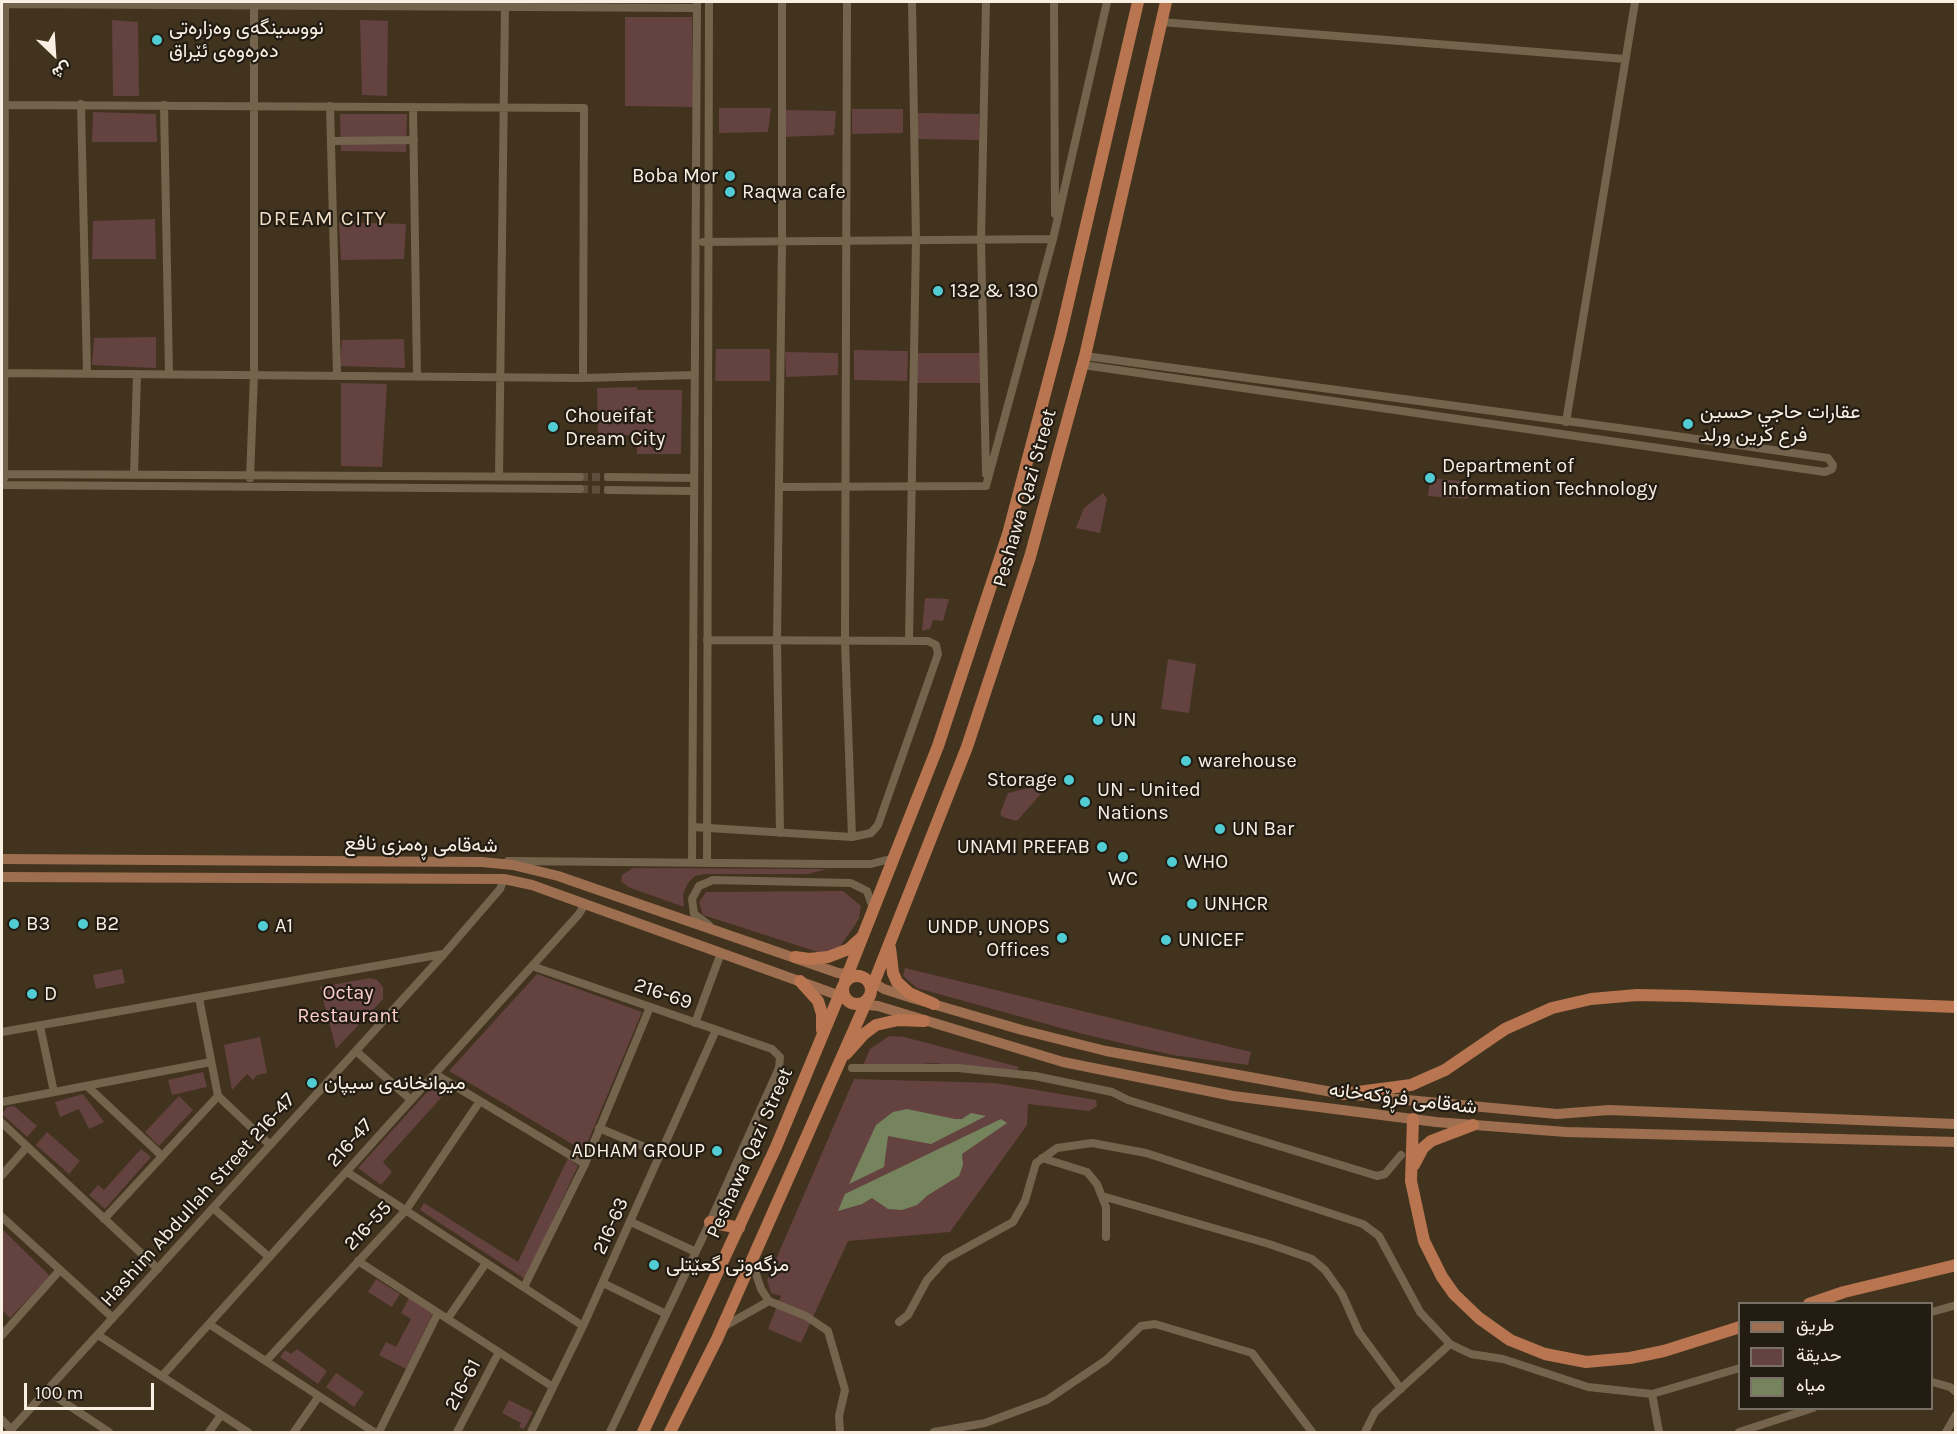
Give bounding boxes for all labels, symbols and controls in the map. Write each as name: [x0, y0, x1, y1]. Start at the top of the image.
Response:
place label: نووسینگەی وەزارەتی دەرەوەی ئێراق: [169, 16, 324, 63]
north arrow: [24, 24, 84, 84]
marker: نووسینگەی وەزارەتی دەرەوەی ئێراق: [150, 33, 164, 47]
text: ش: [49, 58, 75, 83]
place label: Boba Mor: [632, 164, 718, 188]
marker: Boba Mor: [723, 169, 737, 183]
place label: Raqwa cafe: [742, 180, 846, 204]
marker: Raqwa cafe: [723, 185, 737, 199]
district label: DREAM CITY: [258, 206, 388, 232]
place label: 132 & 130: [950, 279, 1038, 303]
marker: 132 & 130: [931, 284, 945, 298]
place label: عقارات حاجي حسين فرع كرين ورلد: [1700, 400, 1860, 447]
place label: Choueifat Dream City: [565, 404, 665, 451]
street label: Peshawa Qazi Street: [988, 406, 1062, 590]
marker: عقارات حاجي حسين فرع كرين ورلد: [1681, 417, 1695, 431]
marker: Choueifat Dream City: [546, 420, 560, 434]
place label: Department of Information Technology: [1442, 454, 1657, 501]
marker: Department of Information Technology: [1423, 471, 1437, 485]
place label: UN: [1110, 708, 1137, 732]
marker: UN: [1091, 713, 1105, 727]
place label: warehouse: [1198, 749, 1297, 773]
marker: warehouse: [1179, 754, 1193, 768]
place label: Storage: [987, 768, 1057, 792]
marker: Storage: [1062, 773, 1076, 787]
place label: UN - United Nations: [1097, 778, 1201, 825]
marker: UN - United Nations: [1078, 795, 1092, 809]
place label: UN Bar: [1232, 817, 1294, 841]
marker: UN Bar: [1213, 822, 1227, 836]
street label: شەقامی ڕەمزی نافع: [344, 832, 498, 858]
place label: UNAMI PREFAB: [957, 835, 1090, 859]
marker: UNAMI PREFAB: [1095, 840, 1109, 854]
marker: WC: [1116, 850, 1130, 864]
place label: WHO: [1184, 850, 1228, 874]
marker: WHO: [1165, 855, 1179, 869]
place label: WC: [1108, 867, 1138, 891]
place label: UNHCR: [1204, 892, 1269, 916]
marker: UNHCR: [1185, 897, 1199, 911]
place label: B3: [26, 912, 50, 936]
place label: B2: [95, 912, 119, 936]
place label: A1: [275, 914, 293, 938]
place label: UNDP, UNOPS Offices: [927, 915, 1050, 962]
marker: B3: [7, 917, 21, 931]
marker: B2: [76, 917, 90, 931]
marker: A1: [256, 919, 270, 933]
place label: UNICEF: [1178, 928, 1244, 952]
marker: UNDP, UNOPS Offices: [1055, 931, 1069, 945]
marker: UNICEF: [1159, 933, 1173, 947]
street label: 216-69: [631, 973, 695, 1015]
park label: Octay Restaurant: [297, 981, 399, 1028]
place label: D: [44, 982, 57, 1006]
marker: D: [25, 987, 39, 1001]
street label: Peshawa Qazi Street: [702, 1064, 798, 1242]
place label: میوانخانەی سیپان: [324, 1071, 466, 1095]
marker: میوانخانەی سیپان: [305, 1076, 319, 1090]
street label: شەقامی فڕۆکەخانە: [1328, 1078, 1478, 1120]
street label: Hashim Abdullah Street 216-47: [96, 1088, 300, 1312]
street label: 216-47: [322, 1114, 378, 1172]
place label: ADHAM GROUP: [572, 1139, 705, 1163]
marker: ADHAM GROUP: [710, 1144, 724, 1158]
street label: 216-63: [588, 1194, 634, 1258]
street label: 216-55: [339, 1196, 397, 1256]
place label: مزگەوتی گعێتلی: [666, 1253, 789, 1277]
marker: مزگەوتی گعێتلی: [647, 1258, 661, 1272]
legend: [1738, 1302, 1933, 1410]
text: طريق: [1796, 1314, 1834, 1336]
text: حديقة: [1796, 1344, 1842, 1366]
street label: 216-61: [440, 1355, 486, 1415]
scale bar: [27, 1371, 158, 1409]
text: مياه: [1796, 1374, 1825, 1396]
text: 100 m: [35, 1382, 83, 1404]

